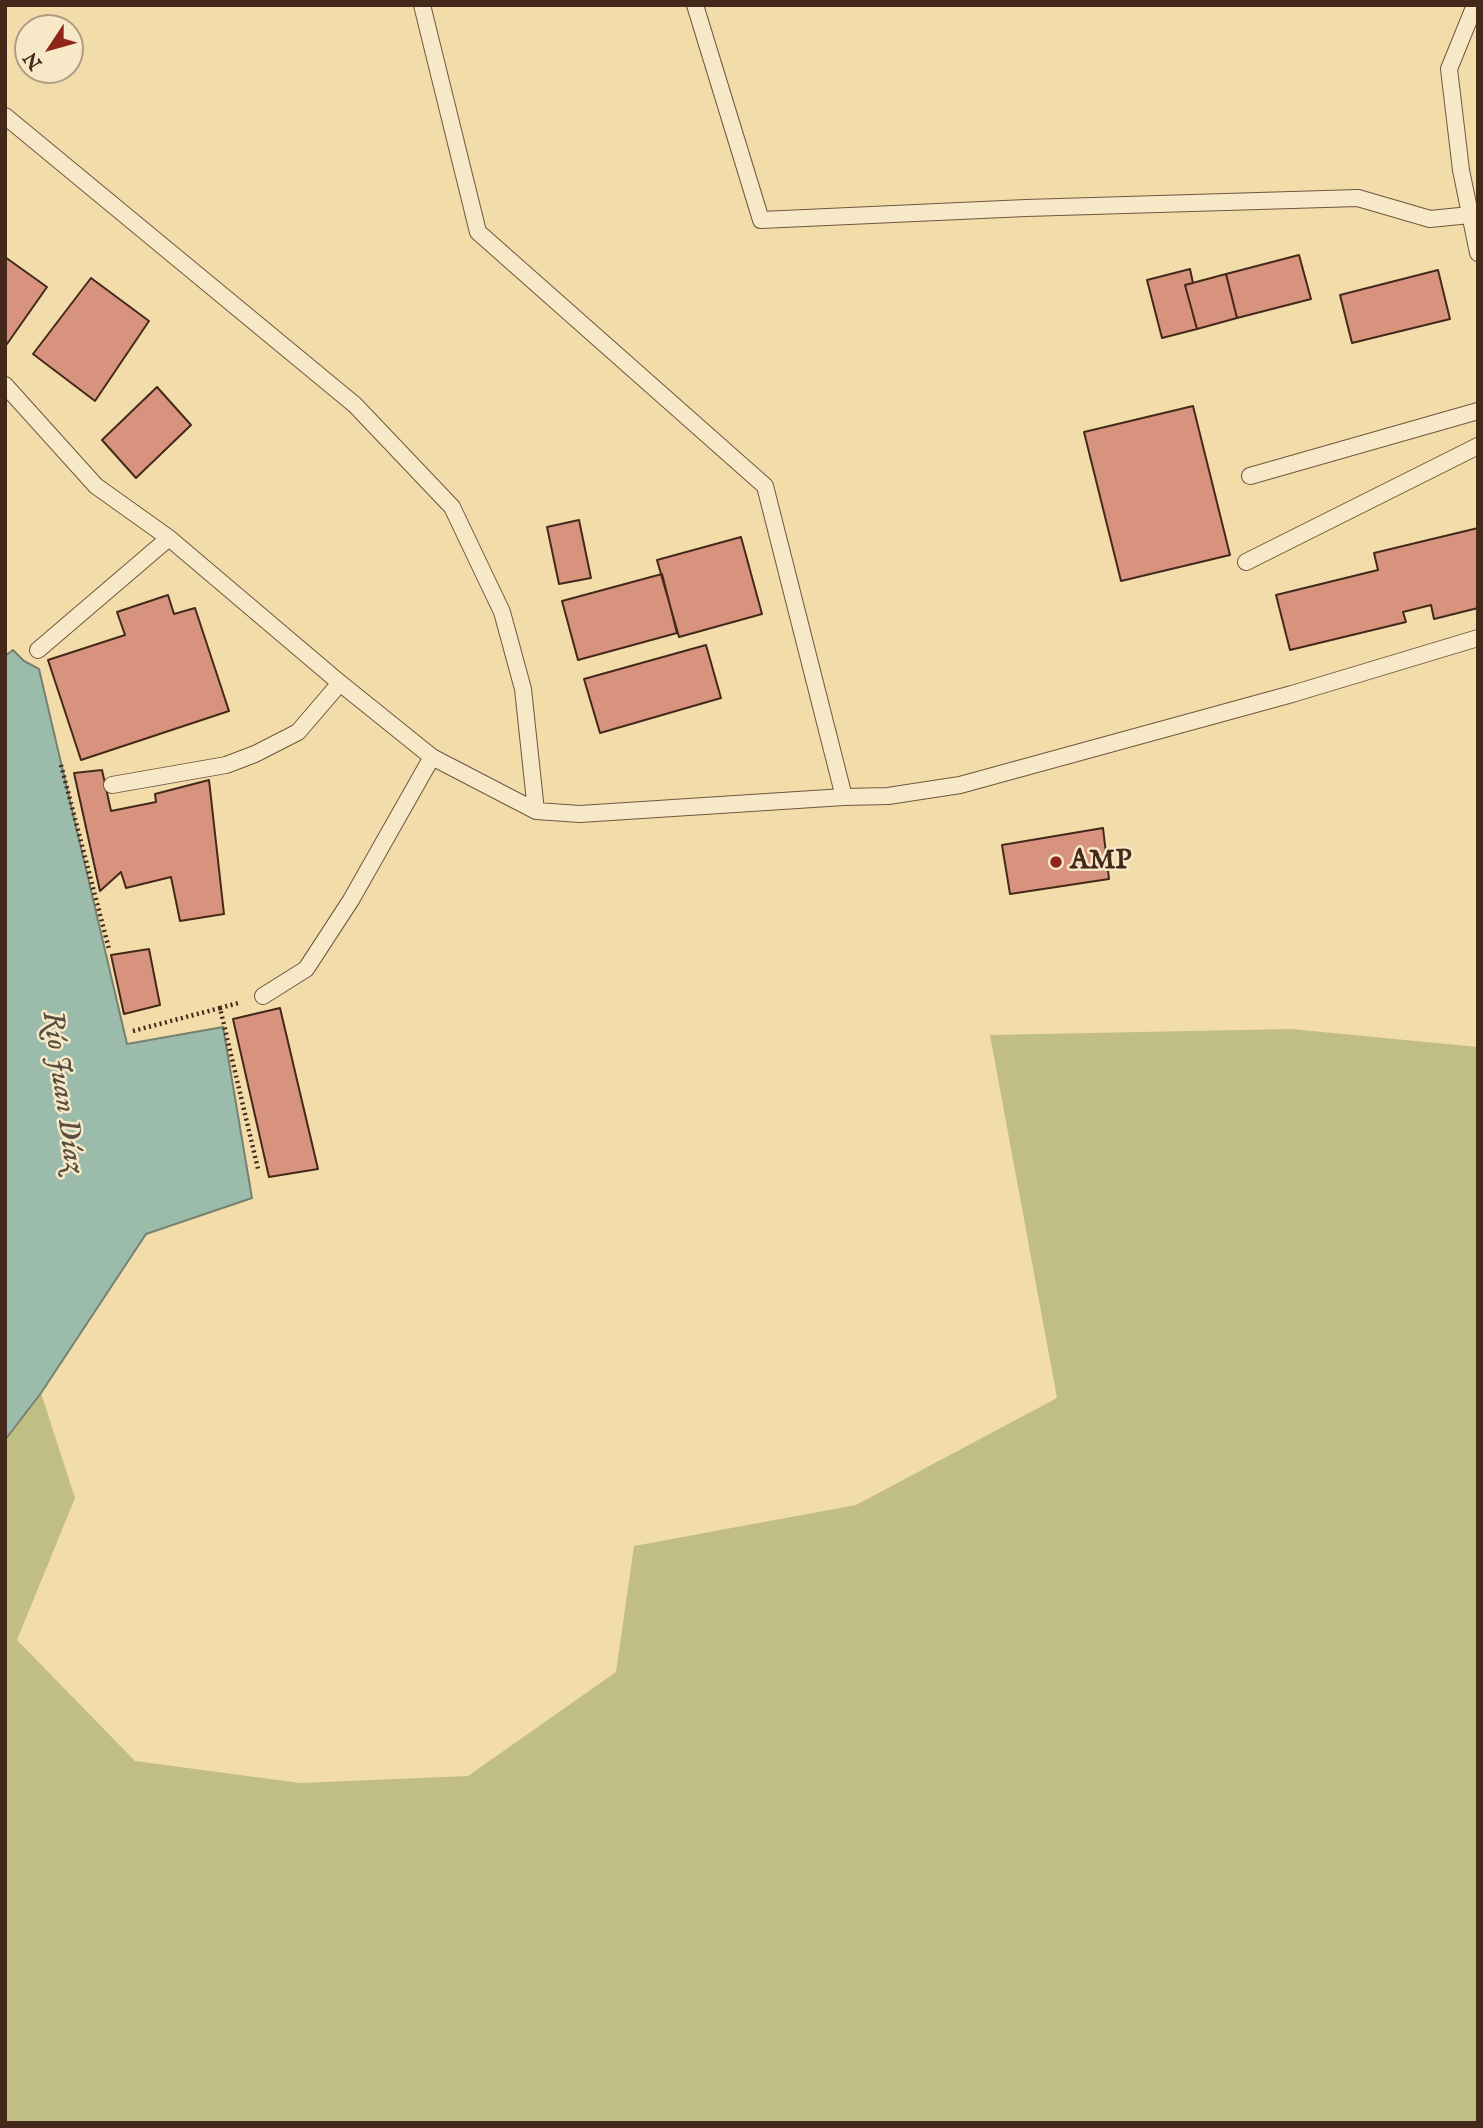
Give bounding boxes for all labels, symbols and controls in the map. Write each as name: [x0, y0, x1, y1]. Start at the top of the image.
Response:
north arrow: [14, 14, 84, 84]
text: N: [19, 46, 48, 74]
place label: AMP: [1070, 845, 1131, 879]
marker: AMP: [1048, 854, 1064, 870]
water label: Río Juan Díaz: [32, 1009, 90, 1175]

